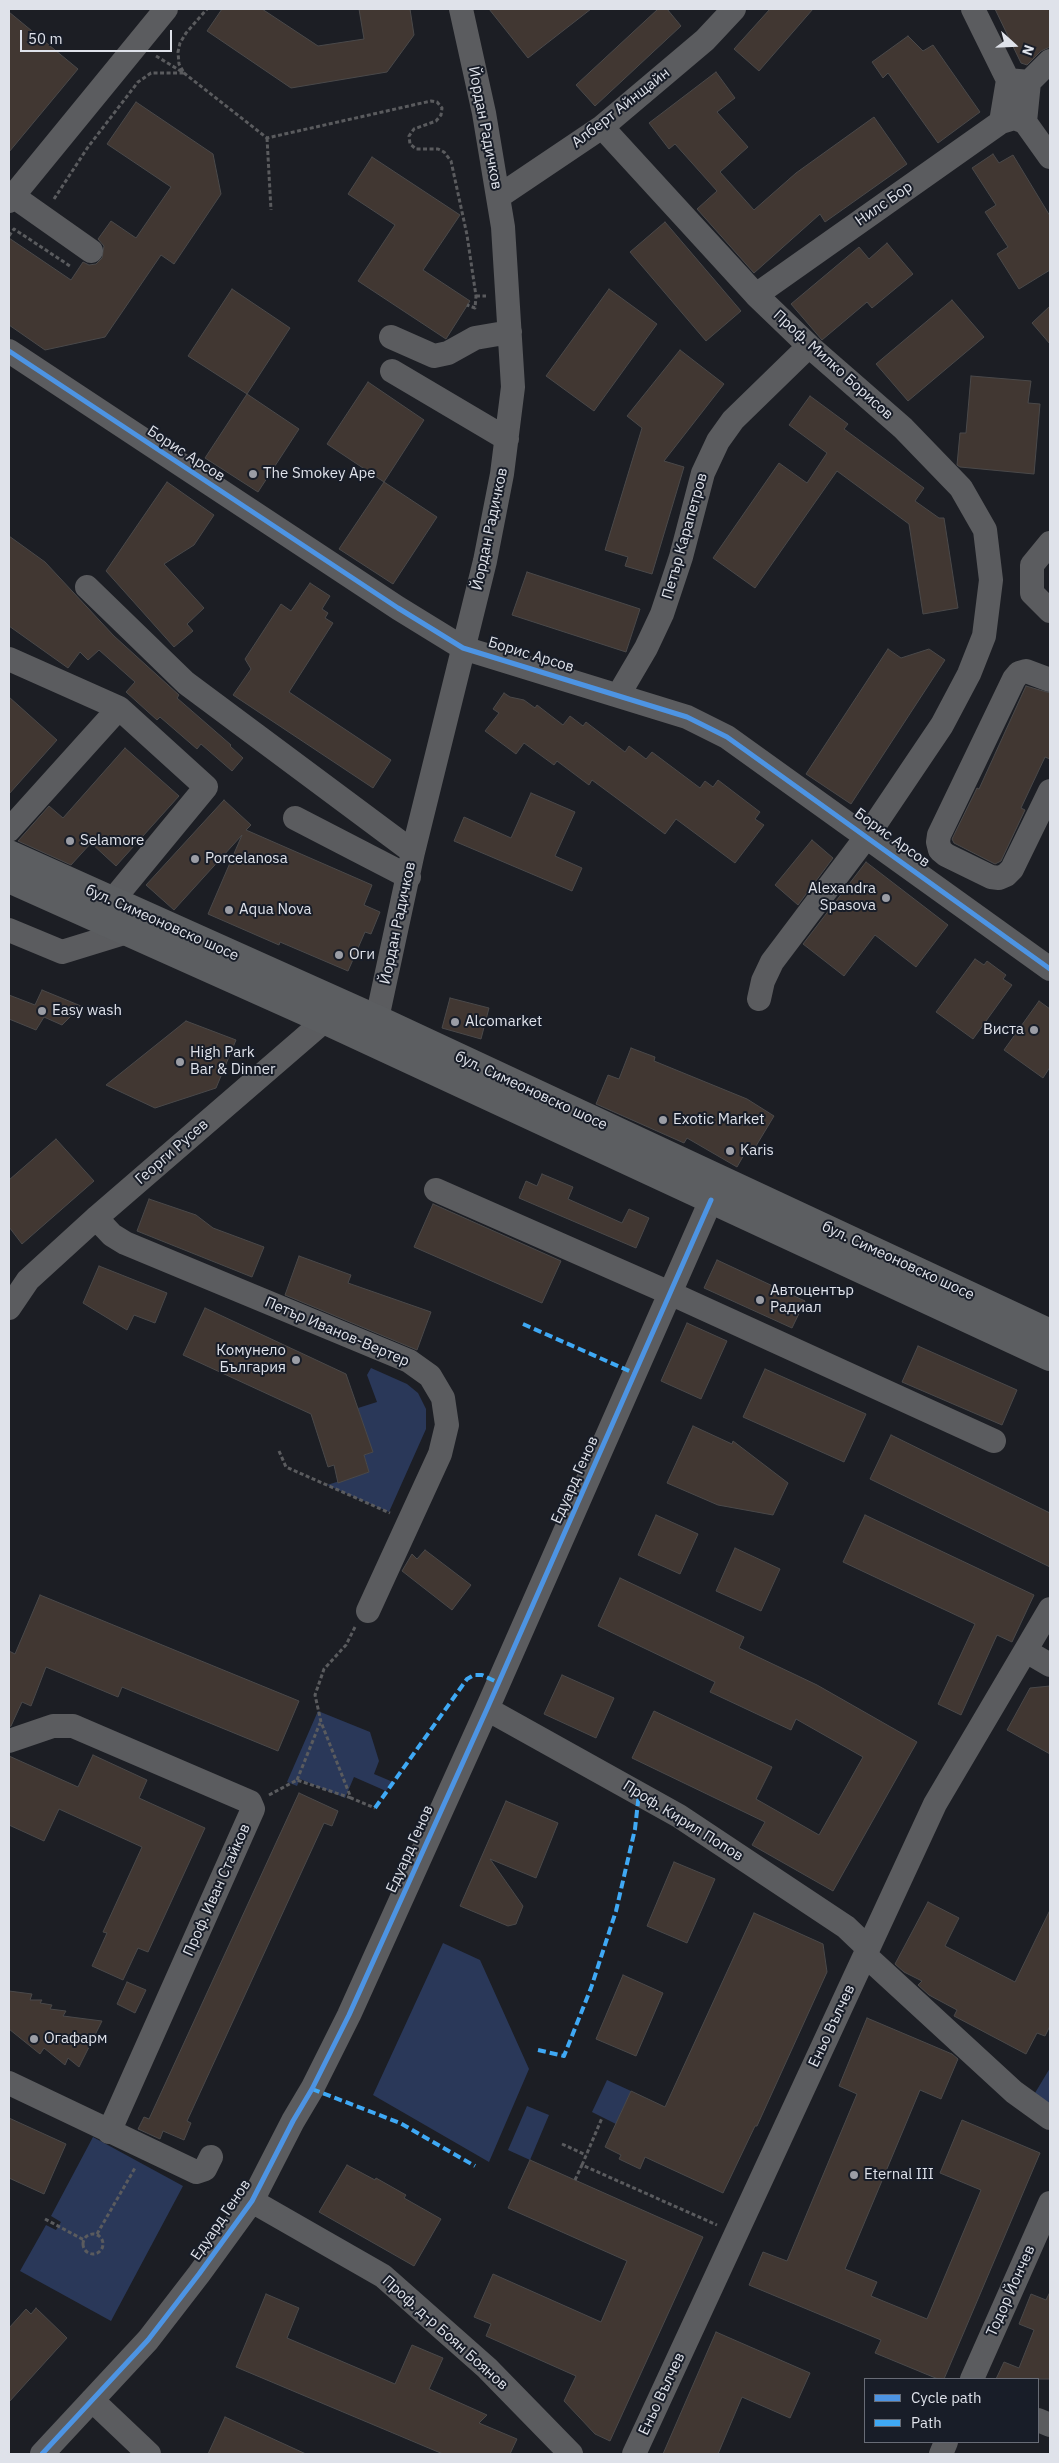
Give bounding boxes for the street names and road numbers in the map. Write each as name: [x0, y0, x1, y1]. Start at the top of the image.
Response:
street label: Алберт Айнщайн: [568, 64, 674, 152]
street label: Йордан Радичков: [464, 65, 506, 191]
street label: Нилс Бор: [852, 178, 916, 230]
street label: Проф. Милко Борисов: [769, 306, 897, 424]
street label: Борис Арсов: [144, 422, 228, 486]
street label: Йордан Радичков: [468, 466, 512, 592]
street label: Петър Карапетров: [658, 471, 712, 601]
street label: Борис Арсов: [486, 633, 576, 677]
street label: Борис Арсов: [851, 805, 933, 871]
street label: Йордан Радичков: [376, 860, 420, 986]
street label: бул. Симеоновско шосе: [82, 881, 242, 965]
street label: бул. Симеоновско шосе: [452, 1048, 610, 1134]
street label: Георги Русев: [132, 1115, 212, 1189]
street label: бул. Симеоновско шосе: [819, 1218, 977, 1304]
street label: Петър Иванов-Вертер: [262, 1293, 412, 1371]
street label: Едуард Генов: [548, 1433, 602, 1527]
street label: Проф. Кирил Попов: [620, 1777, 746, 1865]
street label: Едуард Генов: [383, 1802, 437, 1896]
street label: Проф. Иван Стайков: [180, 1821, 254, 1959]
street label: Еньо Вълчев: [805, 1982, 859, 2070]
street label: Едуард Генов: [187, 2176, 255, 2264]
street label: Тодор Йончев: [983, 2243, 1039, 2339]
street label: Проф. д-р Боян Боянов: [378, 2272, 512, 2394]
street label: Еньо Вълчев: [635, 2350, 689, 2438]

